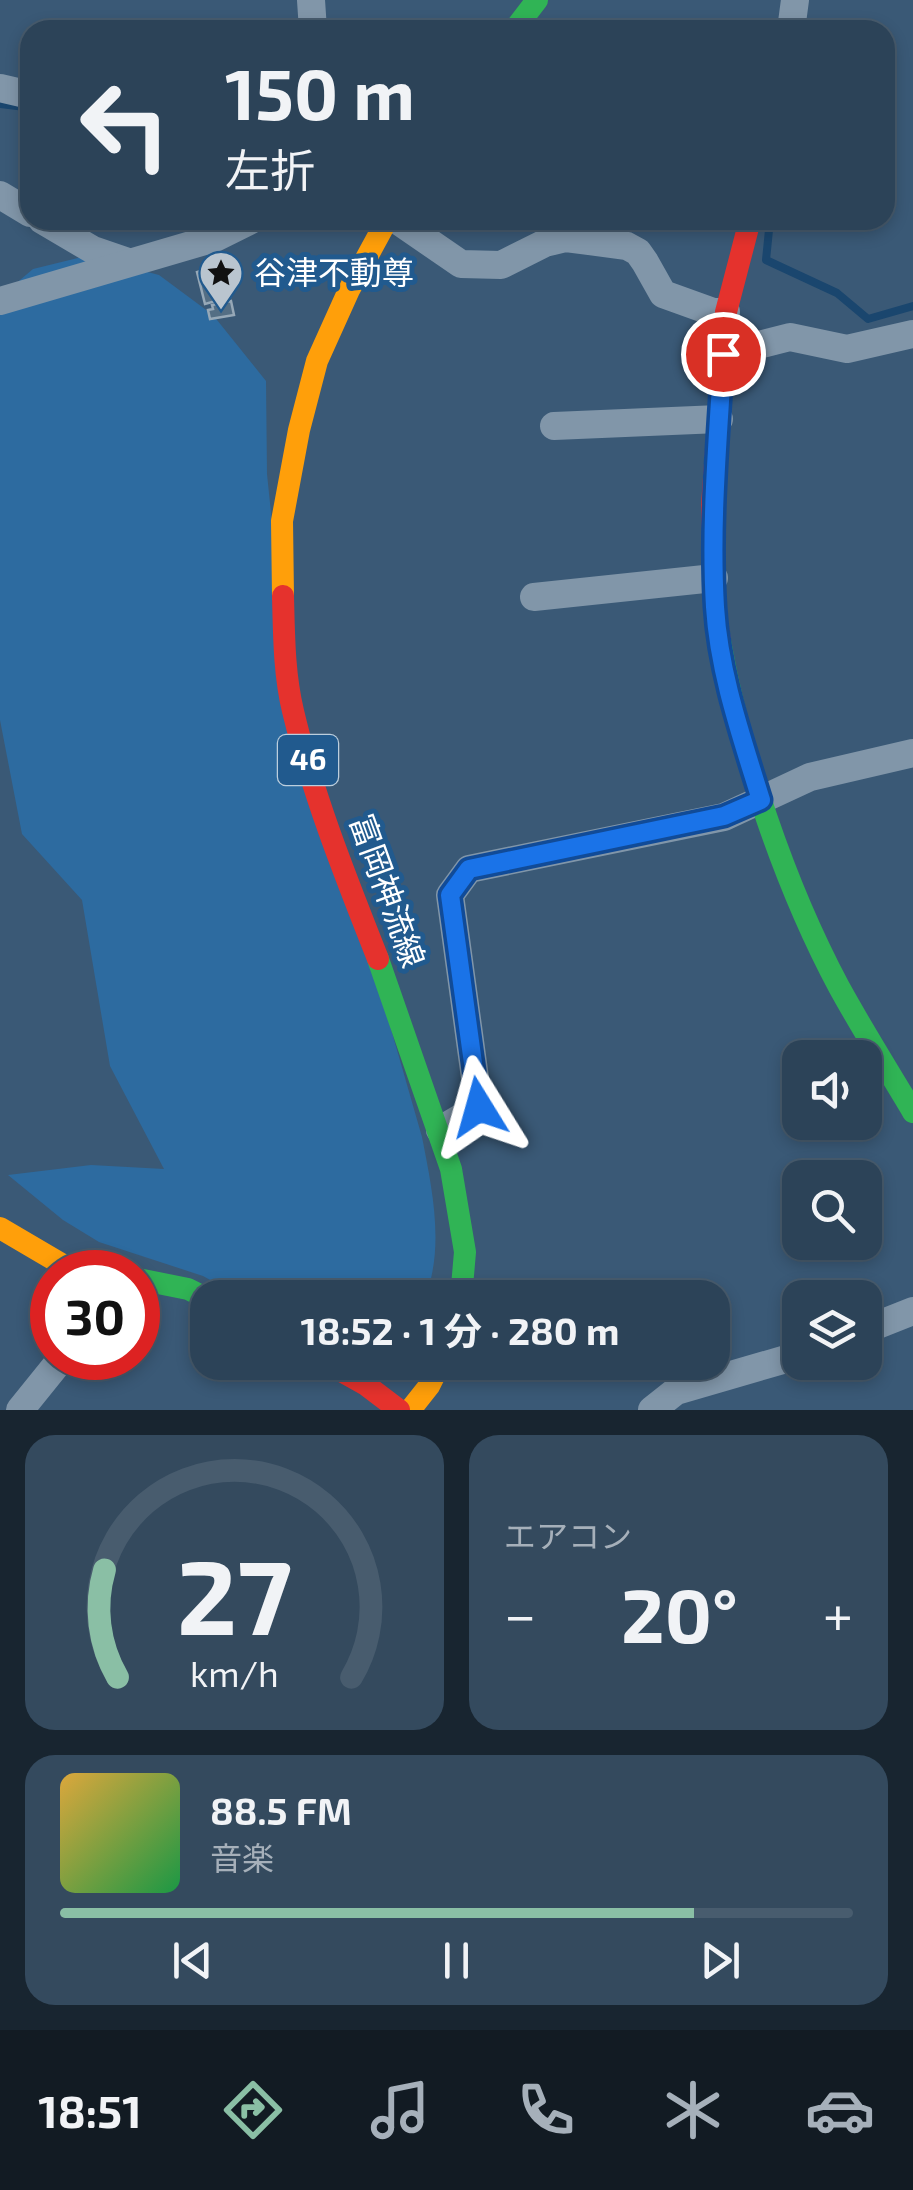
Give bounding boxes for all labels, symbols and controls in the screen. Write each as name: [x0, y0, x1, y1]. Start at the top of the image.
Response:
text: 150 m: [225, 50, 415, 134]
icon: left: [60, 60, 190, 190]
text: 左折: [225, 142, 315, 196]
place icon: 谷津不動尊: [198, 250, 244, 311]
place label: 谷津不動尊: [254, 252, 414, 290]
pin: [681, 312, 766, 397]
icon: arrive: [696, 327, 751, 382]
road number: 46: [278, 735, 338, 785]
street label: 富岡神流線: [344, 809, 434, 972]
map controls: [782, 1040, 882, 1380]
button: sound: [782, 1040, 882, 1140]
position arrow: [427, 1055, 531, 1159]
button: search: [782, 1160, 882, 1260]
speed limit sign: 30: [30, 1250, 160, 1380]
button: layers: [782, 1280, 882, 1380]
text: 18:52 · 1 分 · 280 m: [301, 1307, 619, 1353]
text: エアコン: [504, 1516, 632, 1554]
text: 27: [177, 1531, 292, 1656]
text: 20°: [621, 1568, 738, 1658]
text: −: [504, 1580, 536, 1646]
text: +: [823, 1580, 853, 1646]
text: km/h: [190, 1651, 279, 1694]
text: 88.5 FM: [210, 1787, 352, 1833]
text: 音楽: [210, 1838, 274, 1876]
icon: previous: [165, 1933, 220, 1988]
icon: pause: [429, 1933, 484, 1988]
icon: next: [693, 1933, 748, 1988]
icon: directions: [218, 2075, 288, 2145]
icon: music: [365, 2075, 435, 2145]
icon: phone: [511, 2075, 581, 2145]
icon: climate: [658, 2075, 728, 2145]
icon: car: [805, 2075, 875, 2145]
text: 18:51: [38, 2083, 142, 2137]

